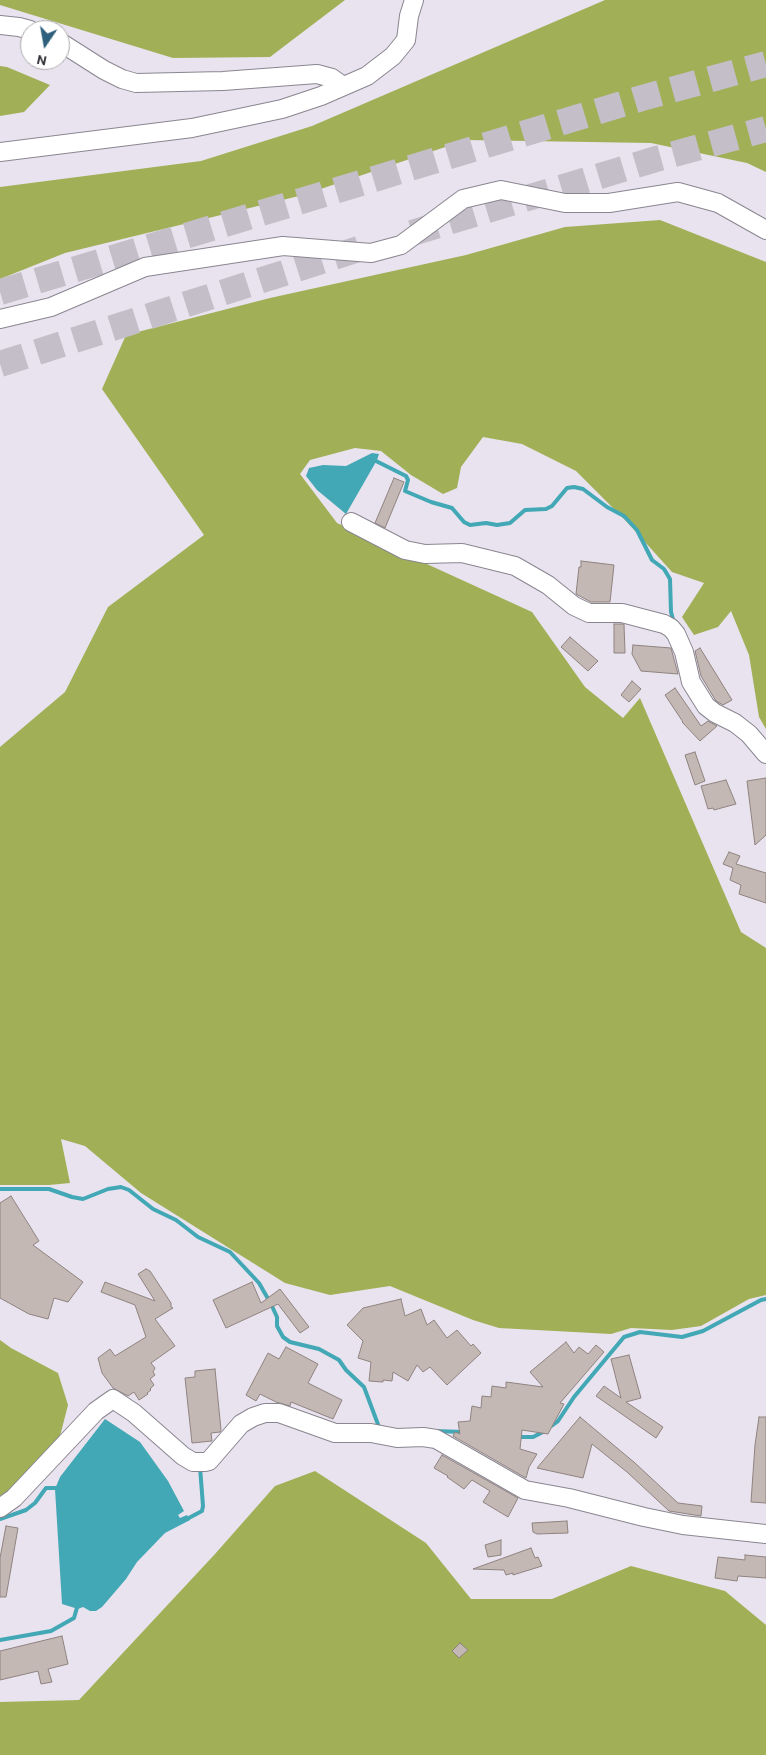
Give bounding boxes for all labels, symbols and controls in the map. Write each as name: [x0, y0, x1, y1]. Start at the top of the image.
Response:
north arrow: [20, 20, 70, 70]
text: N: [35, 50, 49, 69]

